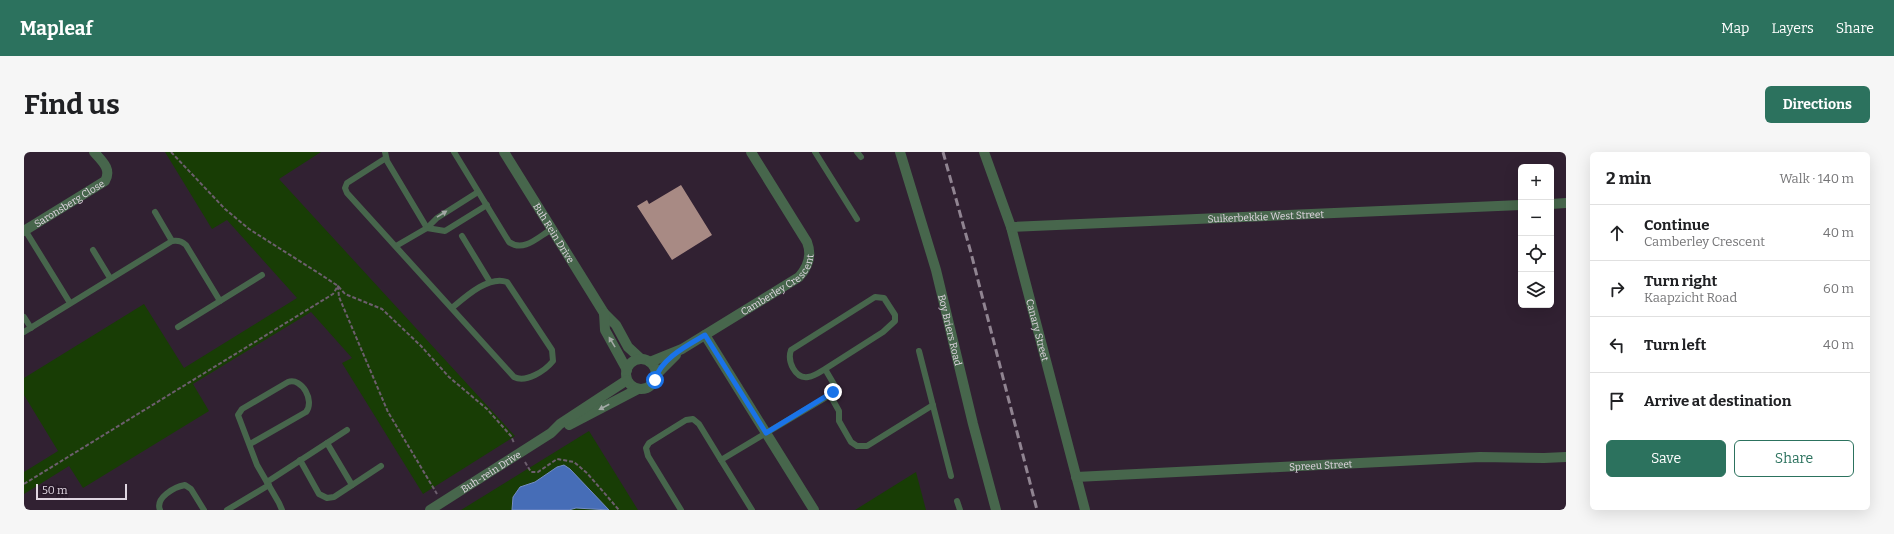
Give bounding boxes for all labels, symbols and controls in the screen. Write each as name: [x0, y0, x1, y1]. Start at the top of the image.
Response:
text: Mapleaf: [20, 17, 93, 40]
text: Map: [1721, 20, 1749, 37]
text: Layers: [1771, 20, 1814, 37]
text: Share: [1836, 20, 1874, 37]
button: Directions: [1765, 86, 1870, 123]
text: Find us: [24, 88, 120, 121]
map controls: [1518, 164, 1554, 308]
button: +: [1518, 164, 1554, 200]
text: 2 min: [1606, 168, 1651, 189]
text: Walk · 140 m: [1779, 171, 1854, 186]
street label: Saronsberg Close: [32, 178, 107, 230]
button: −: [1518, 200, 1554, 236]
street label: Buh Rein Drive: [530, 201, 576, 266]
street label: Suikerbekkie West Street: [1207, 208, 1325, 226]
one-way arrow: [436, 211, 448, 218]
text: Continue: [1644, 216, 1710, 234]
icon: ahead: [1606, 222, 1628, 244]
text: 40 m: [1823, 225, 1854, 240]
text: Camberley Crescent: [1644, 234, 1765, 249]
button: locate: [1518, 236, 1554, 272]
street label: Camberley Crescent: [739, 253, 816, 318]
button: layers: [1518, 272, 1554, 308]
text: Turn right: [1644, 272, 1717, 290]
icon: right: [1606, 278, 1628, 300]
text: 60 m: [1823, 281, 1854, 296]
text: Kaapzicht Road: [1644, 290, 1737, 305]
street label: Boy Briers Road: [935, 293, 964, 367]
street label: Canary Street: [1023, 298, 1051, 363]
icon: left: [1606, 334, 1628, 356]
one-way arrow: [609, 336, 616, 348]
text: Turn left: [1644, 336, 1706, 354]
text: 40 m: [1823, 337, 1854, 352]
route start: [646, 371, 664, 389]
route end: [824, 383, 842, 401]
icon: arrive: [1606, 390, 1628, 412]
text: Arrive at destination: [1644, 392, 1791, 410]
one-way arrow: [598, 403, 610, 410]
button: Save: [1606, 440, 1726, 477]
button: Share: [1734, 440, 1854, 477]
street label: Buh-rein Drive: [459, 449, 524, 496]
street label: Spreeu Street: [1289, 458, 1353, 473]
scale bar: [36, 482, 127, 501]
text: 50 m: [42, 484, 68, 497]

